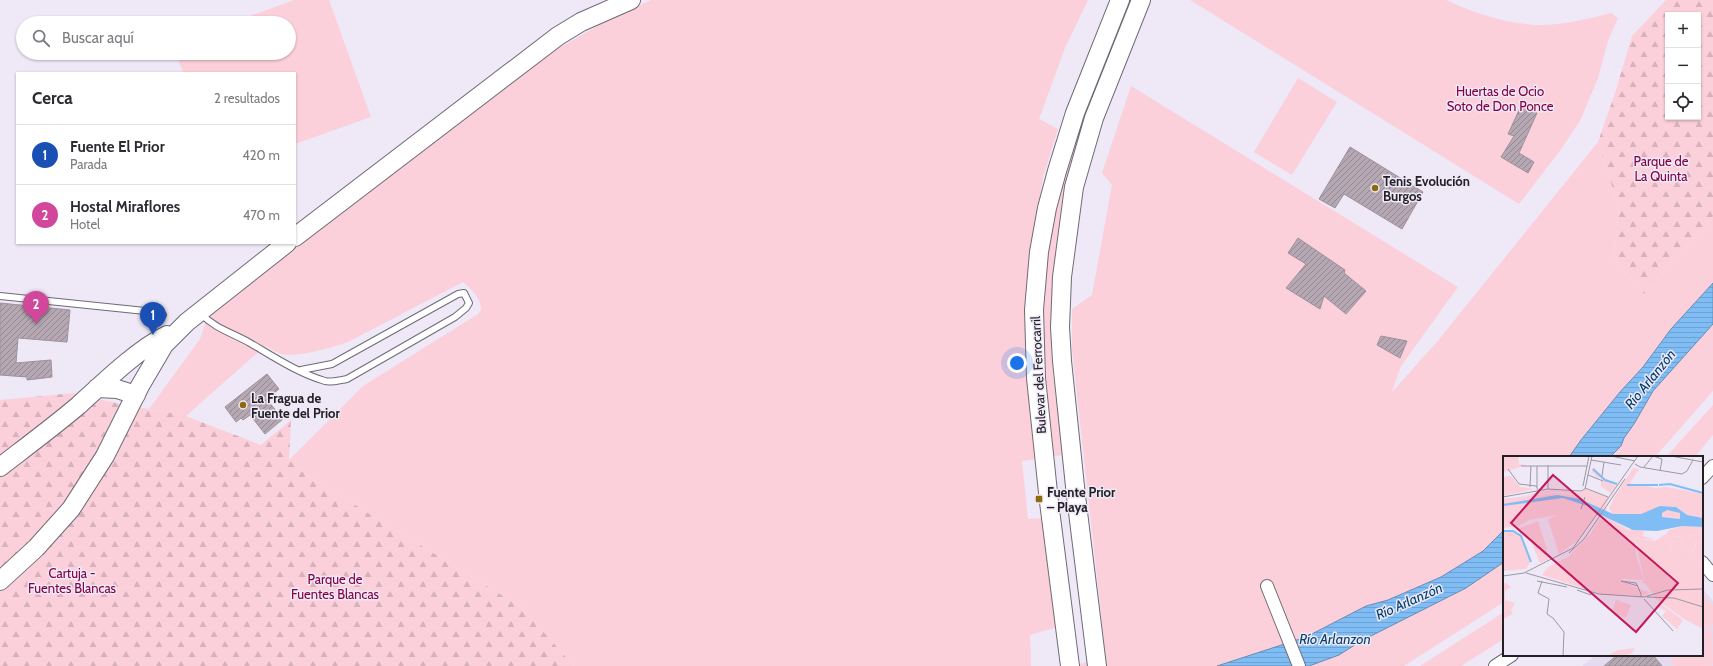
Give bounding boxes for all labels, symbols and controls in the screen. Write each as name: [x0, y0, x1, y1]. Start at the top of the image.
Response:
map controls: [1665, 12, 1701, 120]
button: +: [1665, 12, 1701, 48]
search box: [16, 16, 296, 60]
icon: search: [30, 27, 52, 49]
text: Buscar aquí: [62, 29, 134, 47]
button: −: [1665, 48, 1701, 84]
park label: Huertas de Ocio Soto de Don Ponce: [1447, 83, 1554, 114]
button: locate: [1665, 84, 1701, 120]
text: Cerca: [32, 88, 73, 108]
text: 2 resultados: [214, 90, 280, 106]
text: Fuente El Prior: [70, 138, 165, 156]
text: 1: [43, 147, 47, 163]
text: 420 m: [242, 147, 280, 163]
park label: Parque de La Quinta: [1634, 153, 1689, 184]
text: Parada: [70, 156, 107, 172]
place label: Tenis Evolución Burgos: [1383, 173, 1470, 204]
marker: Tenis Evolución Burgos: [1370, 183, 1380, 193]
text: Hostal Miraflores: [70, 198, 180, 216]
text: 2: [42, 207, 48, 223]
text: 470 m: [243, 207, 280, 223]
text: Hotel: [70, 216, 100, 232]
pin: 2: [23, 291, 49, 324]
pin: 1: [140, 302, 166, 335]
street label: Bulevar del Ferrocarril: [1027, 316, 1049, 434]
water label: Río Arlanzón: [1621, 346, 1679, 412]
your location: [1007, 353, 1027, 373]
place label: La Fragua de Fuente del Prior: [251, 390, 340, 421]
marker: La Fragua de Fuente del Prior: [238, 400, 248, 410]
inset map: [1503, 456, 1703, 656]
place label: Fuente Prior – Playa: [1047, 484, 1116, 515]
marker: Fuente Prior – Playa: [1034, 494, 1044, 504]
park label: Cartuja - Fuentes Blancas: [28, 565, 117, 596]
park label: Parque de Fuentes Blancas: [291, 571, 380, 602]
water label: Río Arlanzón: [1373, 578, 1445, 624]
water label: Río Arlanzon: [1299, 630, 1371, 648]

